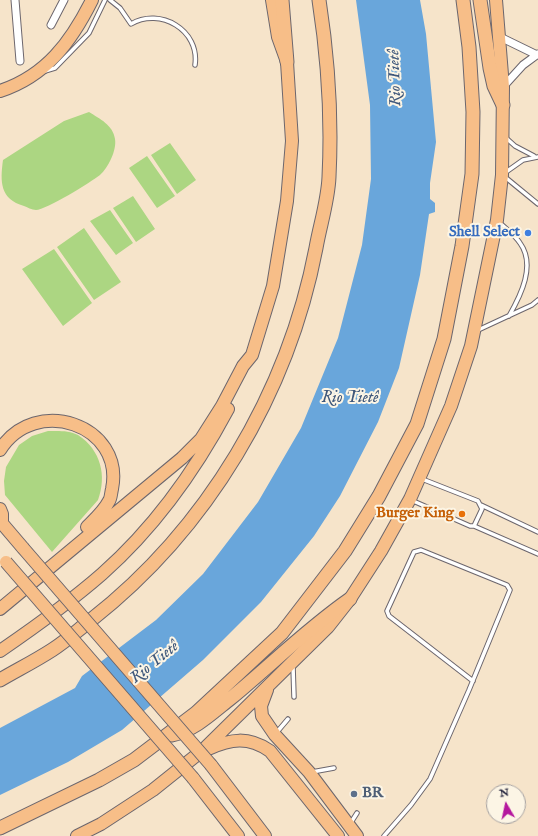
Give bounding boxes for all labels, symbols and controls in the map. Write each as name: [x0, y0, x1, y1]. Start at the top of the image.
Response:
water label: Rio Tietê: [385, 49, 407, 107]
place label: Shell Select: [449, 224, 520, 242]
marker: Shell Select: [523, 228, 533, 238]
water label: Rio Tietê: [322, 389, 378, 409]
place label: Burger King: [376, 505, 454, 523]
marker: Burger King: [457, 509, 467, 519]
water label: Rio Tietê: [127, 638, 183, 688]
north arrow: [486, 784, 526, 824]
place label: BR: [362, 785, 383, 803]
text: N: [498, 785, 510, 801]
marker: BR: [349, 789, 359, 799]

